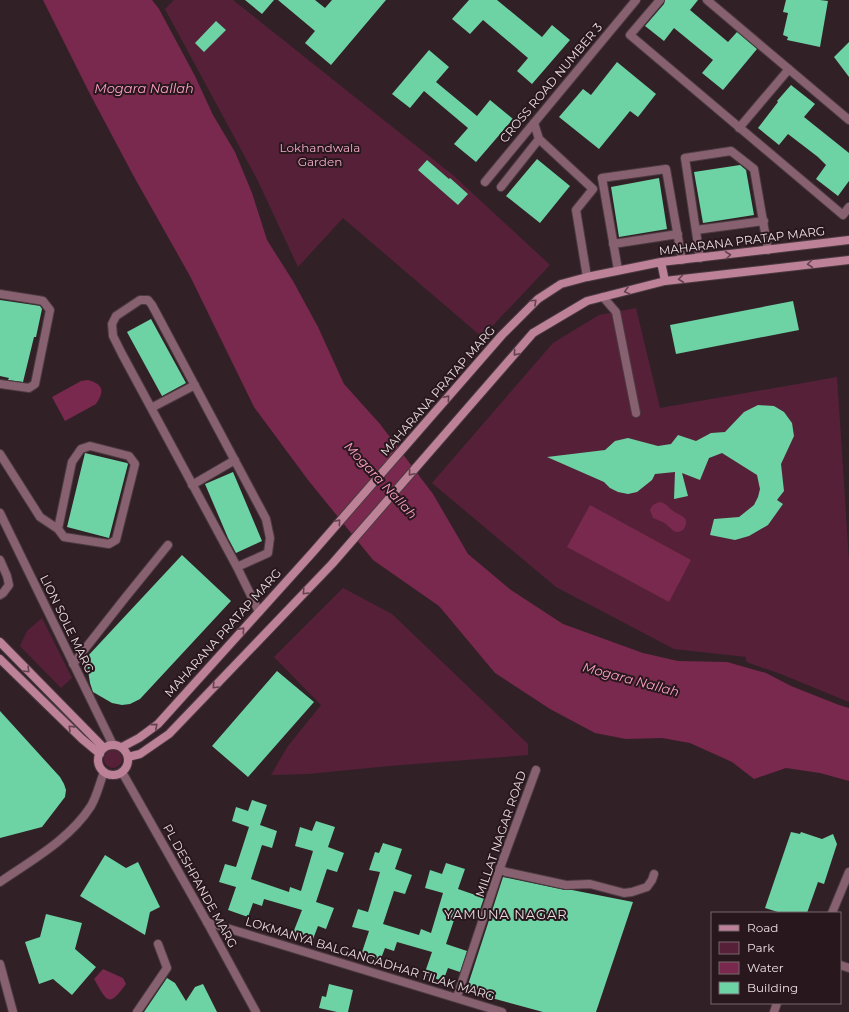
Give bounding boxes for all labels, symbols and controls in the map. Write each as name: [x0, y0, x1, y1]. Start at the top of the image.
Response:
street label: CROSS ROAD NUMBER 3: [496, 20, 605, 146]
water label: Mogara Nallah: [94, 80, 194, 96]
park label: Lokhandwala Garden: [280, 140, 360, 169]
street label: MAHARANA PRATAP MARG: [658, 223, 826, 258]
one-way arrow: [724, 250, 731, 259]
one-way arrow: [807, 259, 813, 268]
one-way arrow: [678, 274, 684, 283]
one-way arrow: [624, 286, 631, 295]
one-way arrow: [530, 300, 537, 307]
street label: MAHARANA PRATAP MARG: [377, 323, 498, 459]
one-way arrow: [513, 348, 521, 356]
one-way arrow: [442, 395, 450, 403]
water label: Mogara Nallah: [341, 438, 421, 522]
one-way arrow: [408, 469, 415, 476]
one-way arrow: [334, 520, 341, 527]
street label: MAHARANA PRATAP MARG: [161, 565, 284, 700]
street label: LION SOLE MARG: [37, 572, 98, 675]
one-way arrow: [302, 587, 309, 595]
one-way arrow: [237, 628, 244, 635]
water label: Mogara Nallah: [581, 658, 681, 700]
one-way arrow: [23, 665, 30, 673]
one-way arrow: [212, 681, 220, 689]
one-way arrow: [150, 724, 157, 731]
one-way arrow: [68, 725, 76, 733]
street label: MILLAT NAGAR ROAD: [472, 769, 529, 899]
street label: PL DESHPANDE MARG: [160, 821, 241, 950]
district label: YAMUNA NAGAR: [444, 906, 568, 922]
legend: [711, 912, 841, 1004]
street label: LOKMANYA BALGANGADHAR TILAK MARG: [244, 913, 497, 1004]
text: Road: [747, 920, 778, 935]
text: Park: [747, 940, 775, 955]
text: Water: [747, 960, 784, 975]
text: Building: [747, 980, 798, 995]

